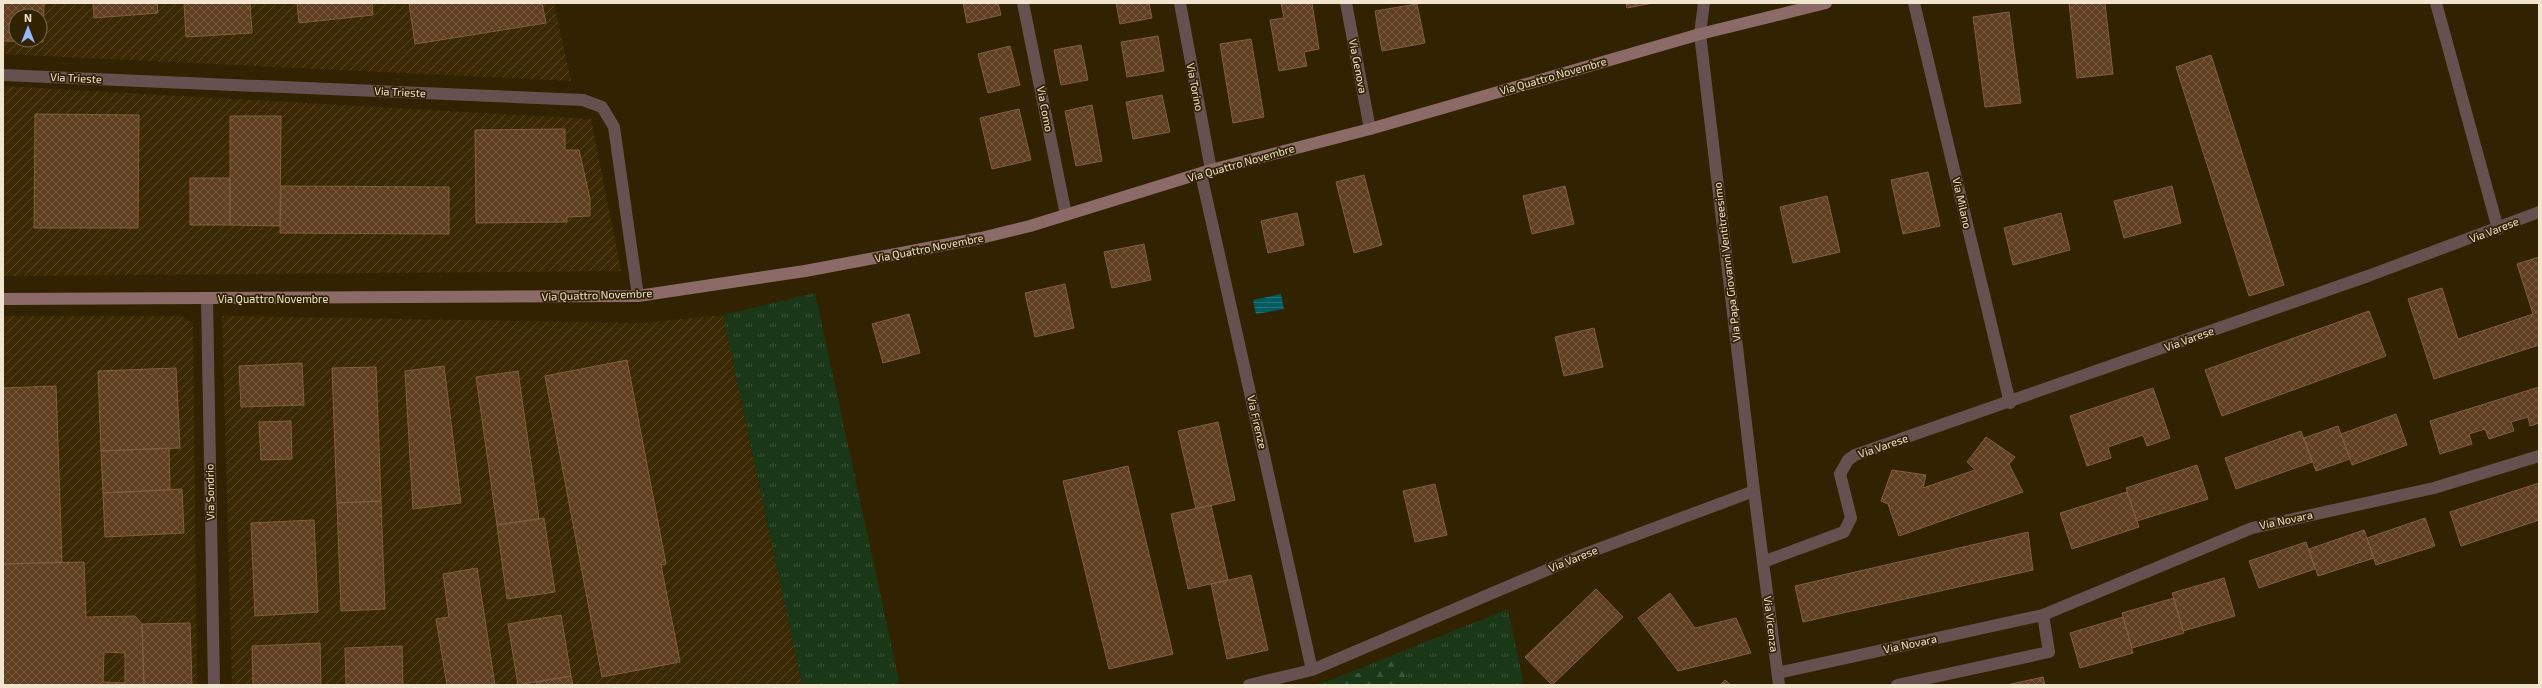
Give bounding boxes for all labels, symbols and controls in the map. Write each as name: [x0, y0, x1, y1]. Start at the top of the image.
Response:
north arrow: [8, 8, 48, 48]
text: N: [24, 11, 32, 24]
street label: Via Genova: [1347, 38, 1370, 94]
street label: Via Quattro Novembre: [1498, 54, 1608, 98]
street label: Via Torino: [1184, 62, 1207, 112]
street label: Via Trieste: [50, 70, 102, 85]
street label: Via Trieste: [374, 84, 426, 99]
street label: Via Como: [1035, 85, 1056, 133]
street label: Via Quattro Novembre: [1186, 141, 1296, 185]
street label: Via Milano: [1950, 176, 1975, 230]
street label: Via Papa Giovanni Ventitreesimo: [1710, 182, 1743, 343]
street label: Via Varese: [2467, 214, 2520, 245]
street label: Via Quattro Novembre: [873, 231, 985, 265]
street label: Via Quattro Novembre: [541, 286, 653, 304]
street label: Via Quattro Novembre: [218, 292, 328, 306]
street label: Via Varese: [2162, 324, 2215, 353]
street label: Via Firenze: [1245, 394, 1270, 450]
street label: Via Varese: [1856, 431, 1910, 460]
street label: Via Sondrio: [203, 464, 216, 520]
street label: Via Novara: [2258, 508, 2314, 531]
street label: Via Varese: [1546, 543, 1599, 574]
street label: Via Vicenza: [1762, 595, 1781, 653]
street label: Via Novara: [1882, 632, 1938, 655]

